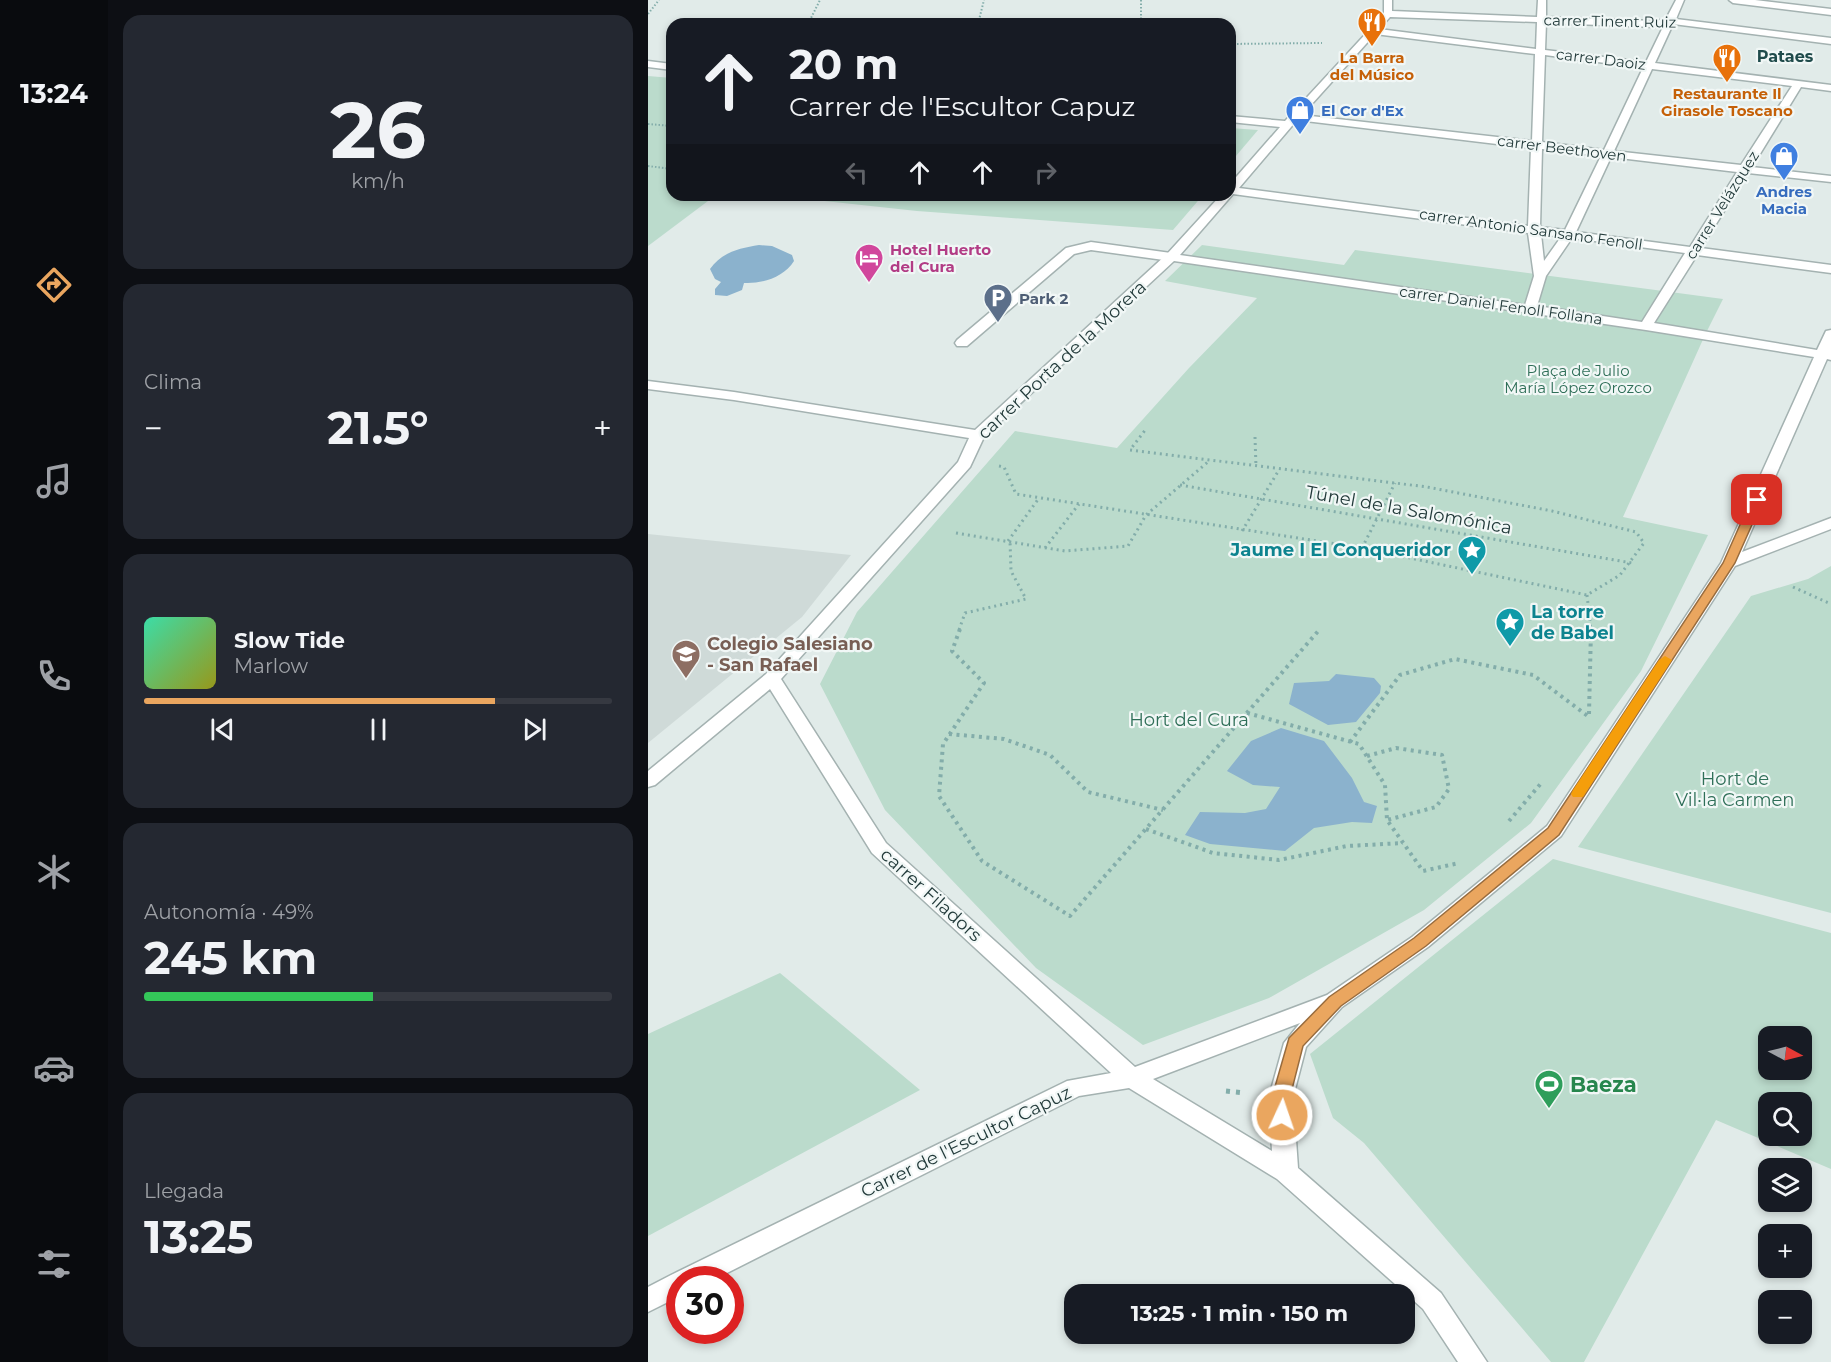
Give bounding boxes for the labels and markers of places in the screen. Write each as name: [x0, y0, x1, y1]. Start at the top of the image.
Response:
restaurant icon: La Barra del Músico: [1356, 6, 1388, 48]
restaurant icon: Restaurante Il Girasole Toscano: [1711, 42, 1743, 84]
place label: La Barra del Músico: [1330, 48, 1414, 84]
place label: Restaurante Il Girasole Toscano: [1661, 84, 1793, 120]
shop icon: El Cor d'Ex: [1284, 94, 1316, 136]
place label: El Cor d'Ex: [1321, 101, 1404, 120]
shop icon: Andres Macia: [1768, 140, 1800, 182]
place label: Andres Macia: [1755, 182, 1812, 218]
place label: Hotel Huerto del Cura: [890, 240, 991, 276]
hotel icon: Hotel Huerto del Cura: [853, 242, 885, 284]
parking icon: Park 2: [982, 282, 1014, 324]
place label: Park 2: [1019, 289, 1068, 308]
pin: [1731, 474, 1782, 525]
place icon: Jaume I El Conqueridor: [1456, 534, 1488, 576]
place label: Jaume I El Conqueridor: [1230, 539, 1451, 561]
place label: La torre de Babel: [1531, 601, 1614, 644]
place icon: La torre de Babel: [1494, 606, 1526, 648]
place label: Colegio Salesiano - San Rafael: [707, 633, 873, 676]
school or university icon: Colegio Salesiano - San Rafael: [670, 638, 702, 680]
sports icon: Baeza: [1533, 1068, 1565, 1110]
place label: Baeza: [1570, 1072, 1637, 1097]

